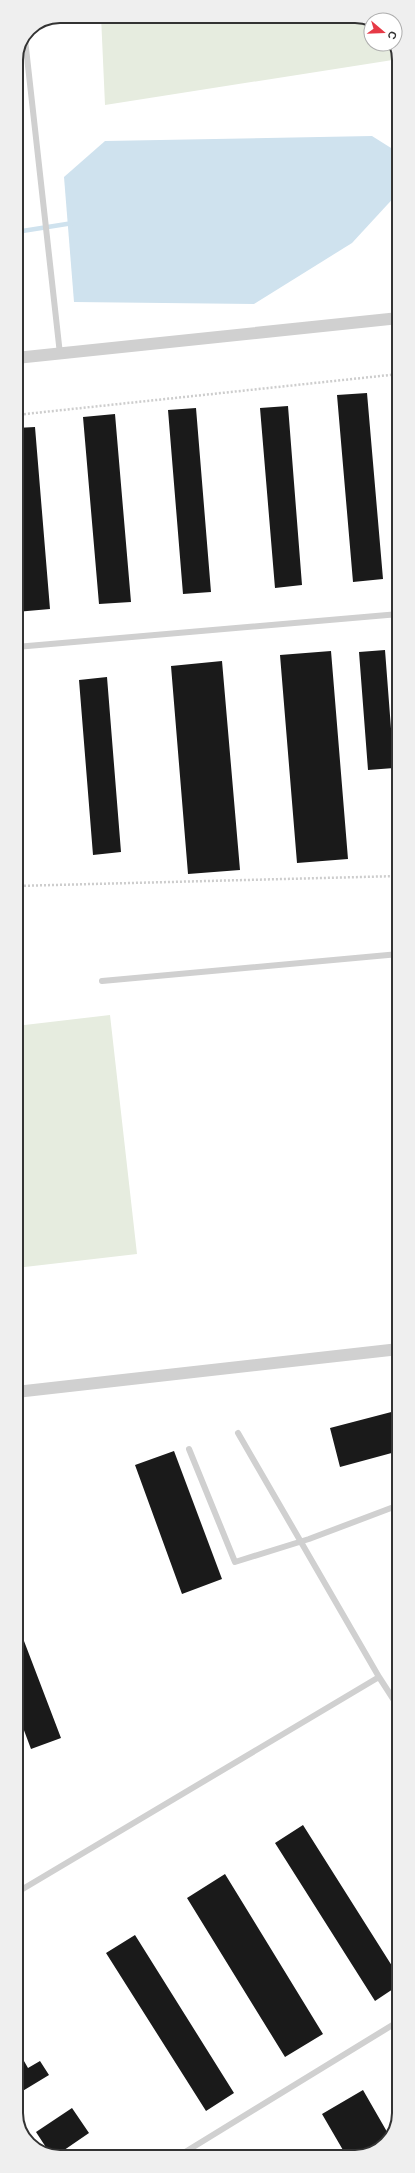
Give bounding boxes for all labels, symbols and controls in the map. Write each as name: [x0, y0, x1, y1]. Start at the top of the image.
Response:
north arrow: [363, 12, 403, 52]
text: С: [385, 30, 400, 41]

